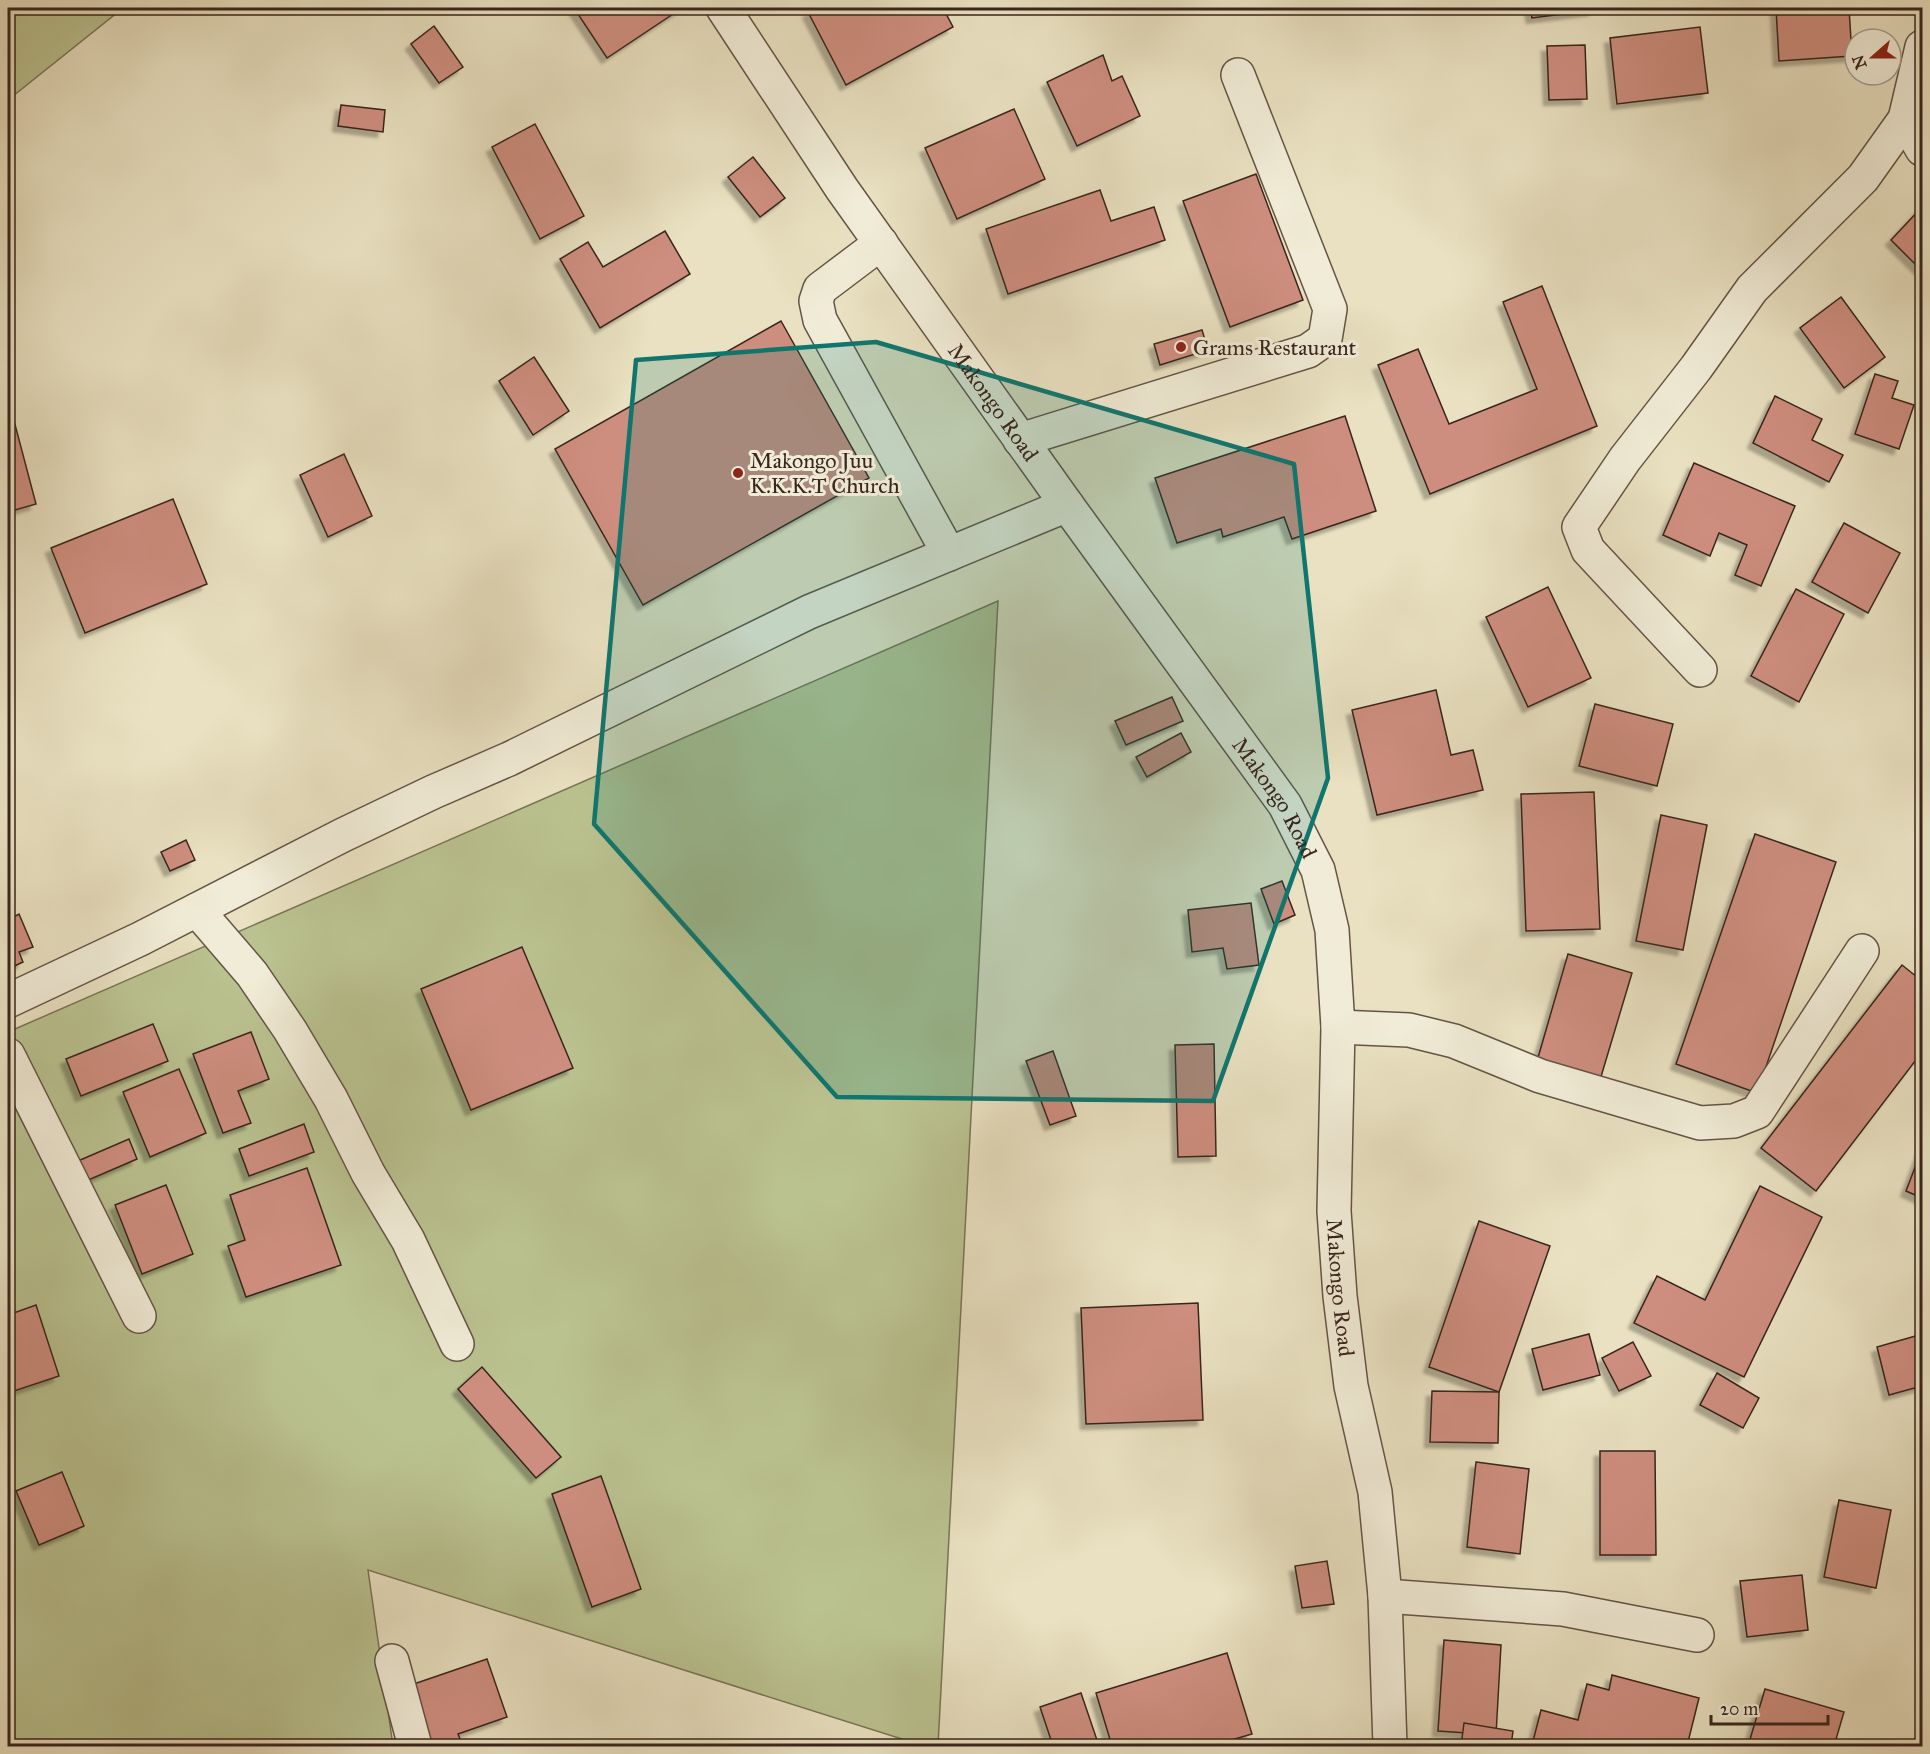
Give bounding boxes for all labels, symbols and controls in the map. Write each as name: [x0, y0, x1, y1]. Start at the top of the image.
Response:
north arrow: [1843, 27, 1903, 87]
text: N: [1848, 52, 1871, 72]
place label: Grams Restaurant: [1193, 334, 1357, 361]
street label: Makongo Road: [942, 338, 1045, 466]
marker: Grams Restaurant: [1174, 340, 1188, 354]
place label: Makongo Juu K.K.K.T Church: [750, 447, 900, 499]
marker: Makongo Juu K.K.K.T Church: [731, 466, 745, 480]
street label: Makongo Road: [1227, 732, 1323, 863]
street label: Makongo Road: [1321, 1218, 1361, 1358]
scale bar: [1711, 1688, 1828, 1726]
text: 20 m: [1720, 1698, 1758, 1720]

